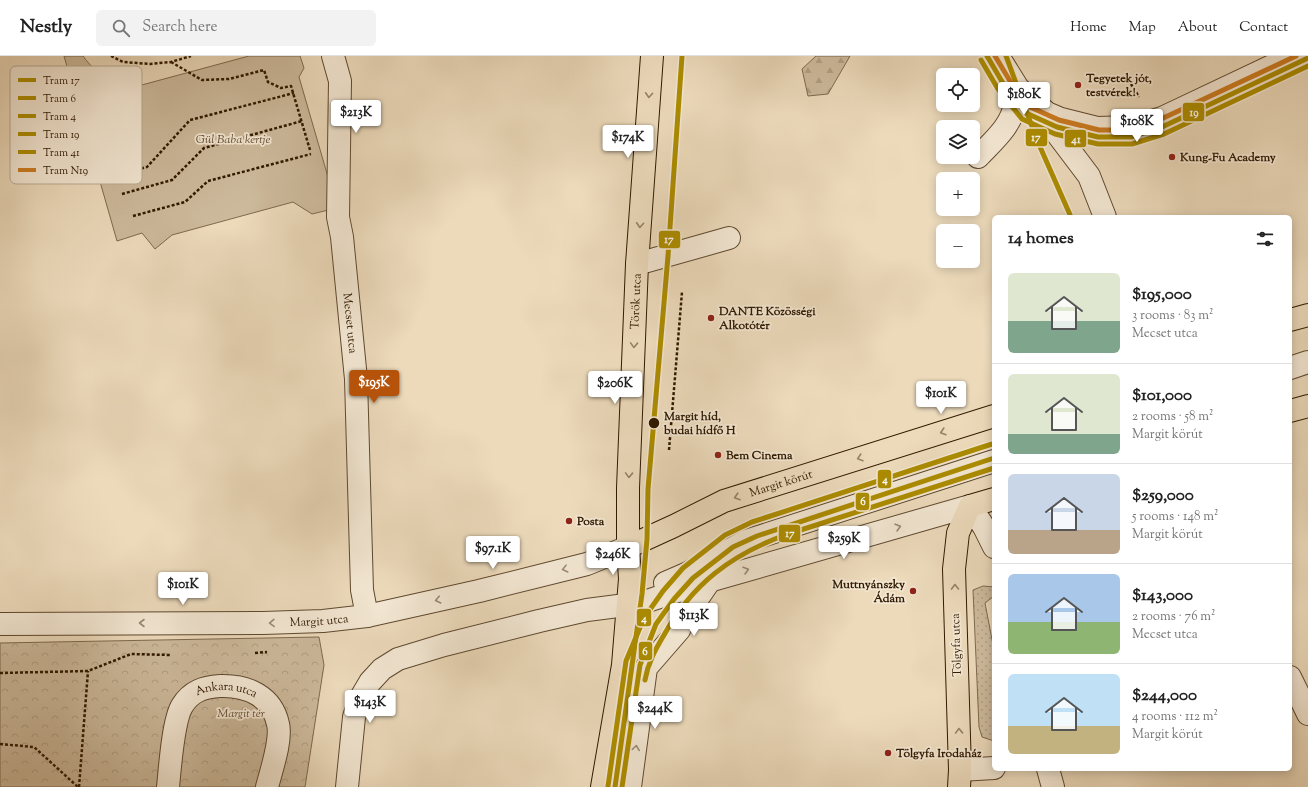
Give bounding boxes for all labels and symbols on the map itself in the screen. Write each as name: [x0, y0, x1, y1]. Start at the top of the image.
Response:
legend: [10, 66, 142, 184]
place label: Tegyetek jót, testvérek!: [1085, 70, 1152, 102]
text: Tram 17: [43, 73, 80, 89]
marker: Tegyetek jót, testvérek!: [1073, 80, 1083, 90]
pin: $180K: [996, 82, 1052, 116]
text: Tram 6: [43, 91, 76, 107]
one-way arrow: [645, 92, 654, 98]
pin: $213K: [328, 100, 384, 134]
line badge: 19: [1182, 102, 1205, 122]
text: 19: [1189, 105, 1199, 121]
text: Tram 4: [43, 109, 76, 125]
pin: $108K: [1109, 109, 1165, 143]
pin: $174K: [600, 125, 656, 159]
text: Tram 19: [43, 127, 79, 143]
line badge: 17: [1025, 128, 1048, 147]
line badge: 41: [1064, 129, 1087, 148]
text: 17: [1030, 130, 1041, 146]
park label: Gül Baba kertje: [196, 131, 271, 149]
text: 41: [1070, 132, 1081, 148]
text: Tram 41: [43, 145, 80, 161]
place label: Kung-Fu Academy: [1179, 149, 1276, 167]
marker: Kung-Fu Academy: [1167, 152, 1177, 162]
text: Tram N19: [43, 163, 88, 179]
one-way arrow: [636, 222, 645, 228]
line badge: 17: [658, 230, 681, 249]
text: 17: [663, 232, 674, 248]
street label: Török utca: [626, 272, 647, 330]
street label: Mecset utca: [338, 292, 361, 355]
place label: DANTE Közösségi Alkotótér: [718, 303, 816, 335]
marker: DANTE Közösségi Alkotótér: [706, 313, 716, 323]
one-way arrow: [630, 342, 638, 348]
pin: $195K: [346, 370, 402, 404]
pin: $206K: [587, 371, 643, 405]
pin: $101K: [913, 381, 969, 415]
place label: Margit híd, budai hídfő H: [663, 408, 736, 440]
marker: Margit híd, budai hídfő H: [647, 416, 661, 430]
one-way arrow: [940, 427, 947, 436]
place label: Bem Cinema: [725, 447, 793, 465]
marker: Bem Cinema: [713, 450, 723, 460]
one-way arrow: [857, 453, 864, 462]
street label: Margit körút: [747, 466, 815, 502]
line badge: 4: [877, 469, 892, 489]
one-way arrow: [624, 472, 633, 478]
text: 4: [881, 472, 888, 488]
line badge: 6: [855, 492, 870, 511]
one-way arrow: [733, 493, 740, 501]
text: 6: [860, 494, 866, 510]
place label: Posta: [576, 513, 605, 531]
marker: Posta: [564, 516, 574, 526]
one-way arrow: [894, 523, 901, 532]
line badge: 17: [778, 524, 801, 543]
text: 17: [784, 526, 795, 542]
pin: $259K: [816, 526, 872, 560]
pin: $97.1K: [460, 536, 526, 570]
pin: $246K: [585, 542, 641, 576]
one-way arrow: [562, 565, 568, 573]
one-way arrow: [743, 566, 750, 575]
pin: $101K: [155, 572, 211, 606]
place label: Muttnyánszky Ádám: [831, 576, 905, 608]
one-way arrow: [951, 584, 959, 590]
marker: Muttnyánszky Ádám: [908, 586, 918, 596]
one-way arrow: [435, 595, 442, 603]
pin: $113K: [666, 603, 722, 637]
line badge: 4: [636, 608, 652, 627]
street label: Margit utca: [289, 610, 350, 632]
text: 4: [640, 611, 647, 627]
street label: Tölgyfa utca: [947, 613, 967, 677]
one-way arrow: [139, 619, 145, 628]
one-way arrow: [269, 619, 275, 627]
line badge: 6: [638, 641, 653, 661]
text: 6: [642, 644, 648, 660]
street label: Ankara utca: [193, 678, 261, 703]
pin: $143K: [342, 690, 398, 724]
pin: $244K: [627, 696, 683, 730]
park label: Margit tér: [217, 705, 266, 723]
one-way arrow: [955, 728, 963, 734]
one-way arrow: [631, 745, 640, 751]
place label: Tölgyfa Irodaház: [895, 745, 982, 763]
marker: Tölgyfa Irodaház: [883, 748, 893, 758]

